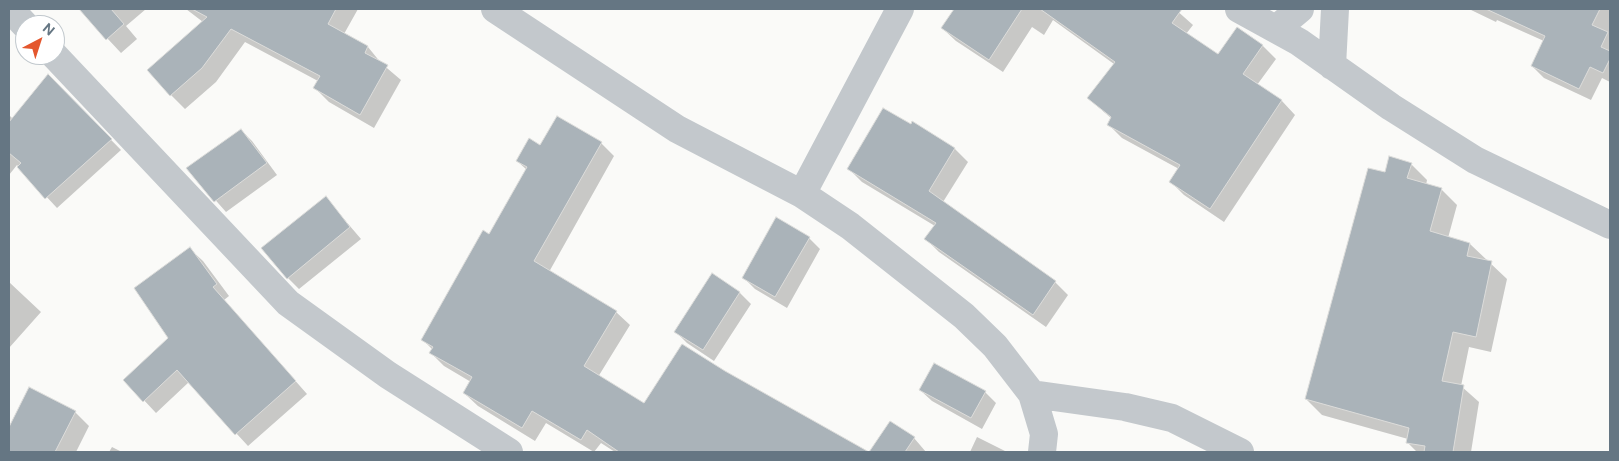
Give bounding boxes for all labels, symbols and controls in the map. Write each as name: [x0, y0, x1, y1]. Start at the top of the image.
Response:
north arrow: [15, 15, 65, 65]
text: N: [39, 19, 59, 39]

